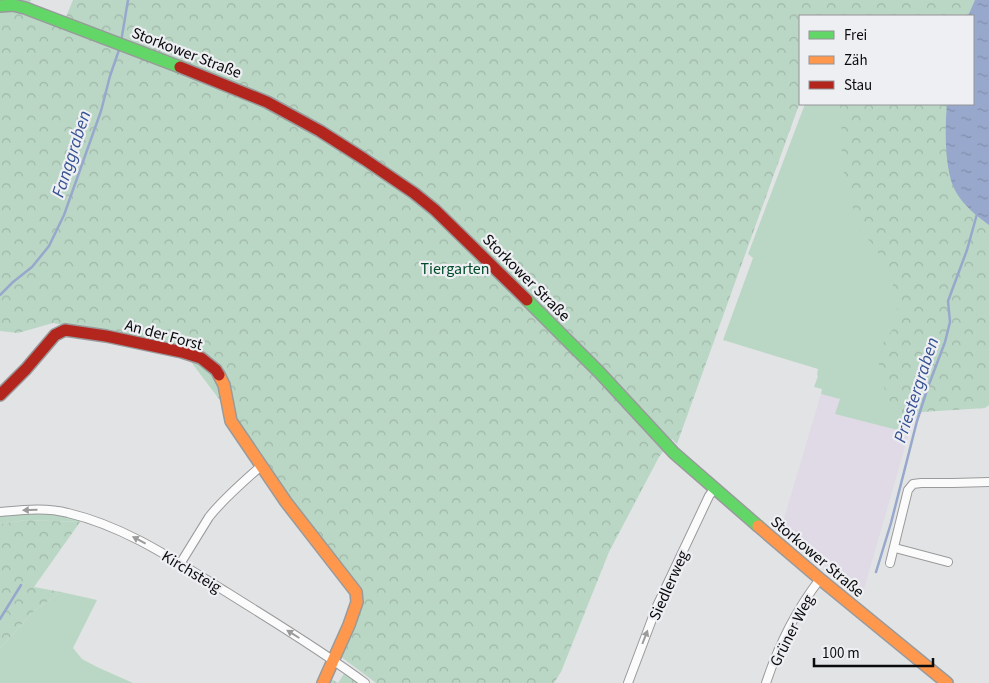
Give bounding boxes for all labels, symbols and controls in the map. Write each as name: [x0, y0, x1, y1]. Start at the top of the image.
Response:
legend: [799, 15, 974, 105]
street label: Storkower Straße: [129, 22, 245, 84]
text: Frei: [844, 25, 867, 46]
text: Zäh: [844, 50, 868, 71]
text: Stau: [844, 75, 872, 96]
water label: Fanggraben: [46, 108, 97, 201]
street label: Storkower Straße: [478, 229, 575, 327]
park label: Tiergarten: [420, 258, 490, 280]
street label: An der Forst: [122, 314, 206, 356]
water label: Priestergraben: [888, 334, 945, 446]
one-way arrow: [22, 506, 38, 514]
street label: Storkower Straße: [766, 511, 869, 602]
one-way arrow: [132, 536, 147, 544]
street label: Kirchsteig: [157, 545, 225, 598]
street label: Siedlerweg: [644, 547, 694, 624]
street label: Grüner Weg: [764, 591, 819, 670]
one-way arrow: [286, 629, 300, 639]
one-way arrow: [642, 630, 649, 645]
scale bar: [814, 636, 933, 668]
text: 100 m: [822, 643, 860, 664]

